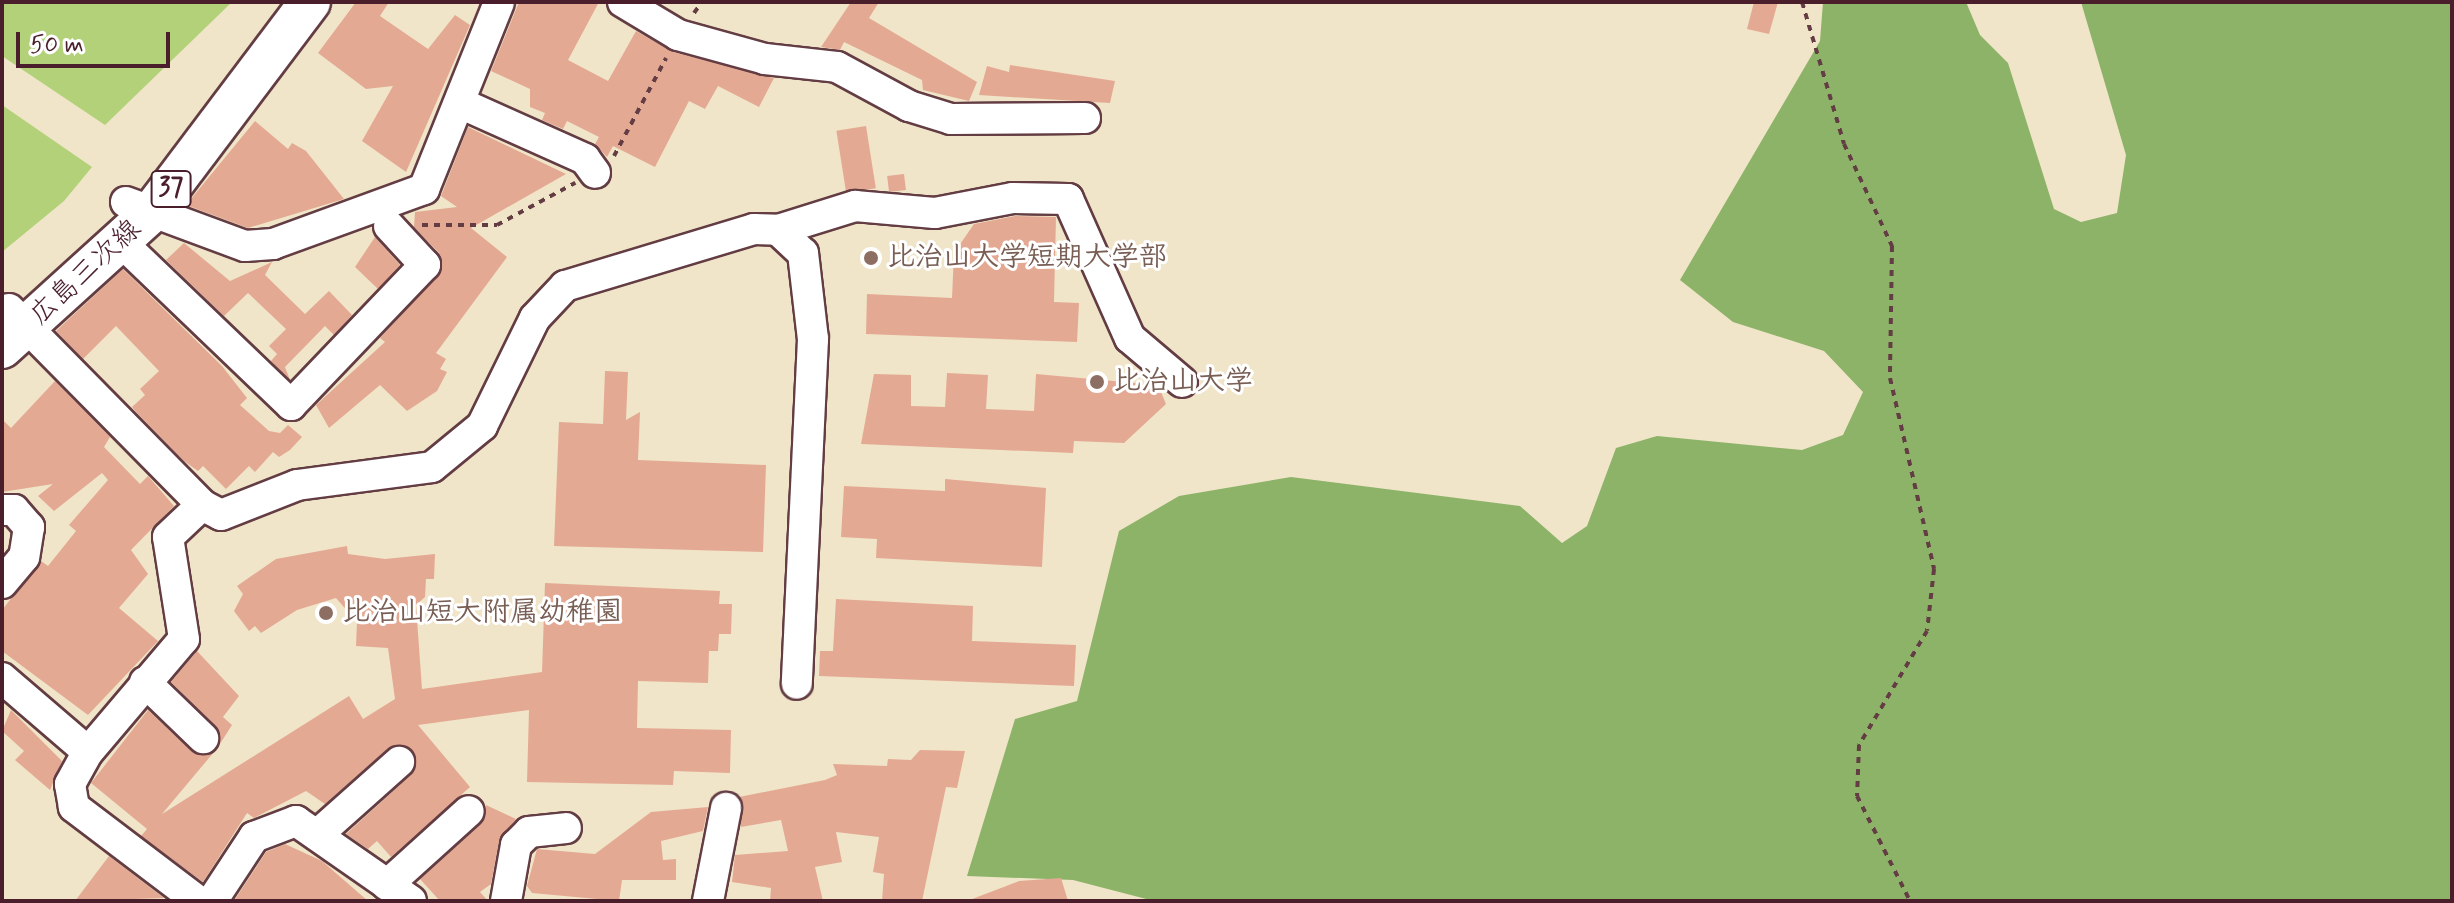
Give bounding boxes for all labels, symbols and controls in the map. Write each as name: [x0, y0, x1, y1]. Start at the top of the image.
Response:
scale bar: [20, 16, 174, 66]
text: 50 m: [30, 30, 84, 61]
road number: 37: [149, 167, 193, 211]
street label: 広島三次線: [23, 213, 149, 333]
place label: 比治山大学短期大学部: [887, 241, 1167, 275]
marker: 比治山大学短期大学部: [862, 249, 880, 267]
place label: 比治山大学: [1113, 365, 1253, 399]
marker: 比治山大学: [1088, 373, 1106, 391]
place label: 比治山短大附属幼稚園: [342, 596, 622, 630]
marker: 比治山短大附属幼稚園: [317, 604, 335, 622]

